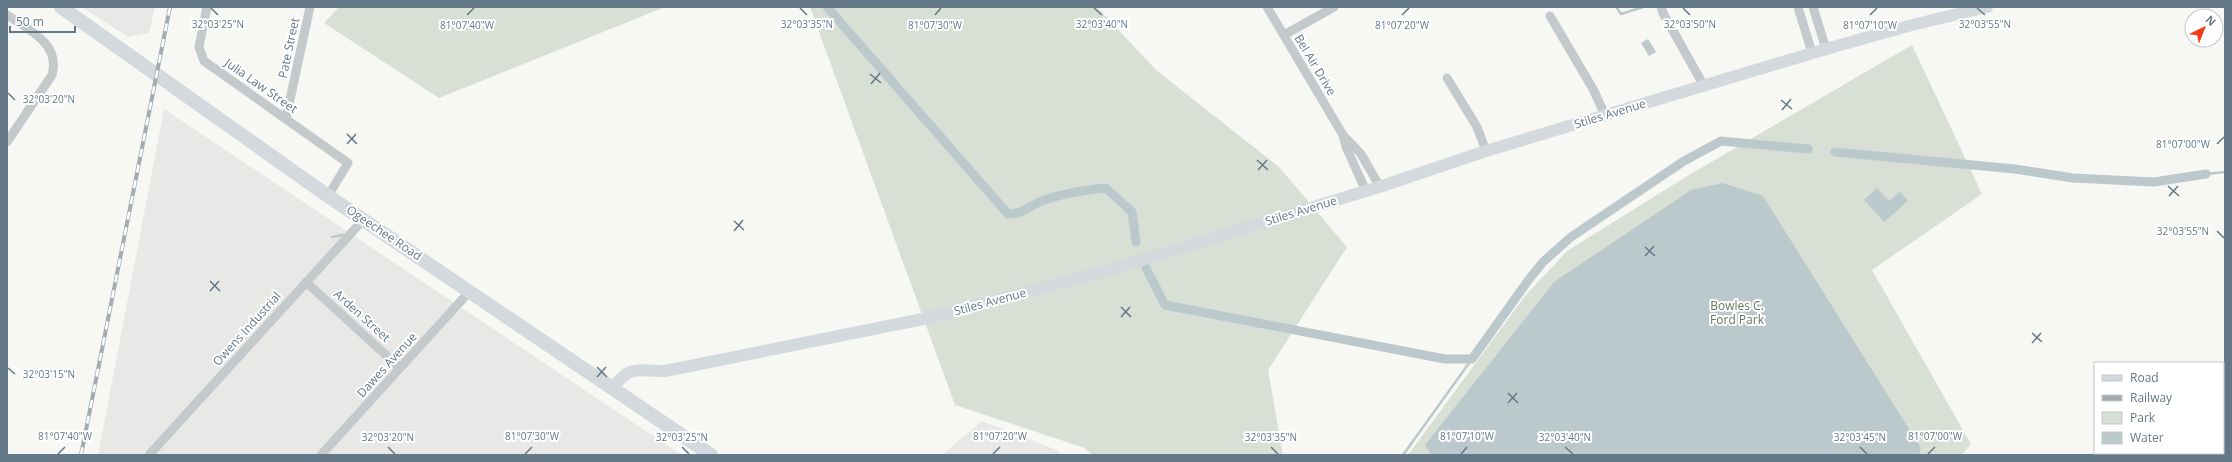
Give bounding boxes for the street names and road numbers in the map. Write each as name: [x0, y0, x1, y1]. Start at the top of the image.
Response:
street label: Pate Street: [274, 16, 303, 80]
street label: Bel Air Drive: [1290, 31, 1341, 99]
street label: Julia Law Street: [221, 54, 301, 117]
street label: Stiles Avenue: [1572, 94, 1648, 133]
street label: Stiles Avenue: [1263, 191, 1339, 230]
street label: Ogeechee Road: [343, 201, 425, 264]
street label: Stiles Avenue: [952, 284, 1028, 319]
street label: Arden Street: [330, 286, 394, 346]
street label: Owens Industrial: [209, 288, 285, 370]
street label: Dawes Avenue: [353, 328, 421, 401]

